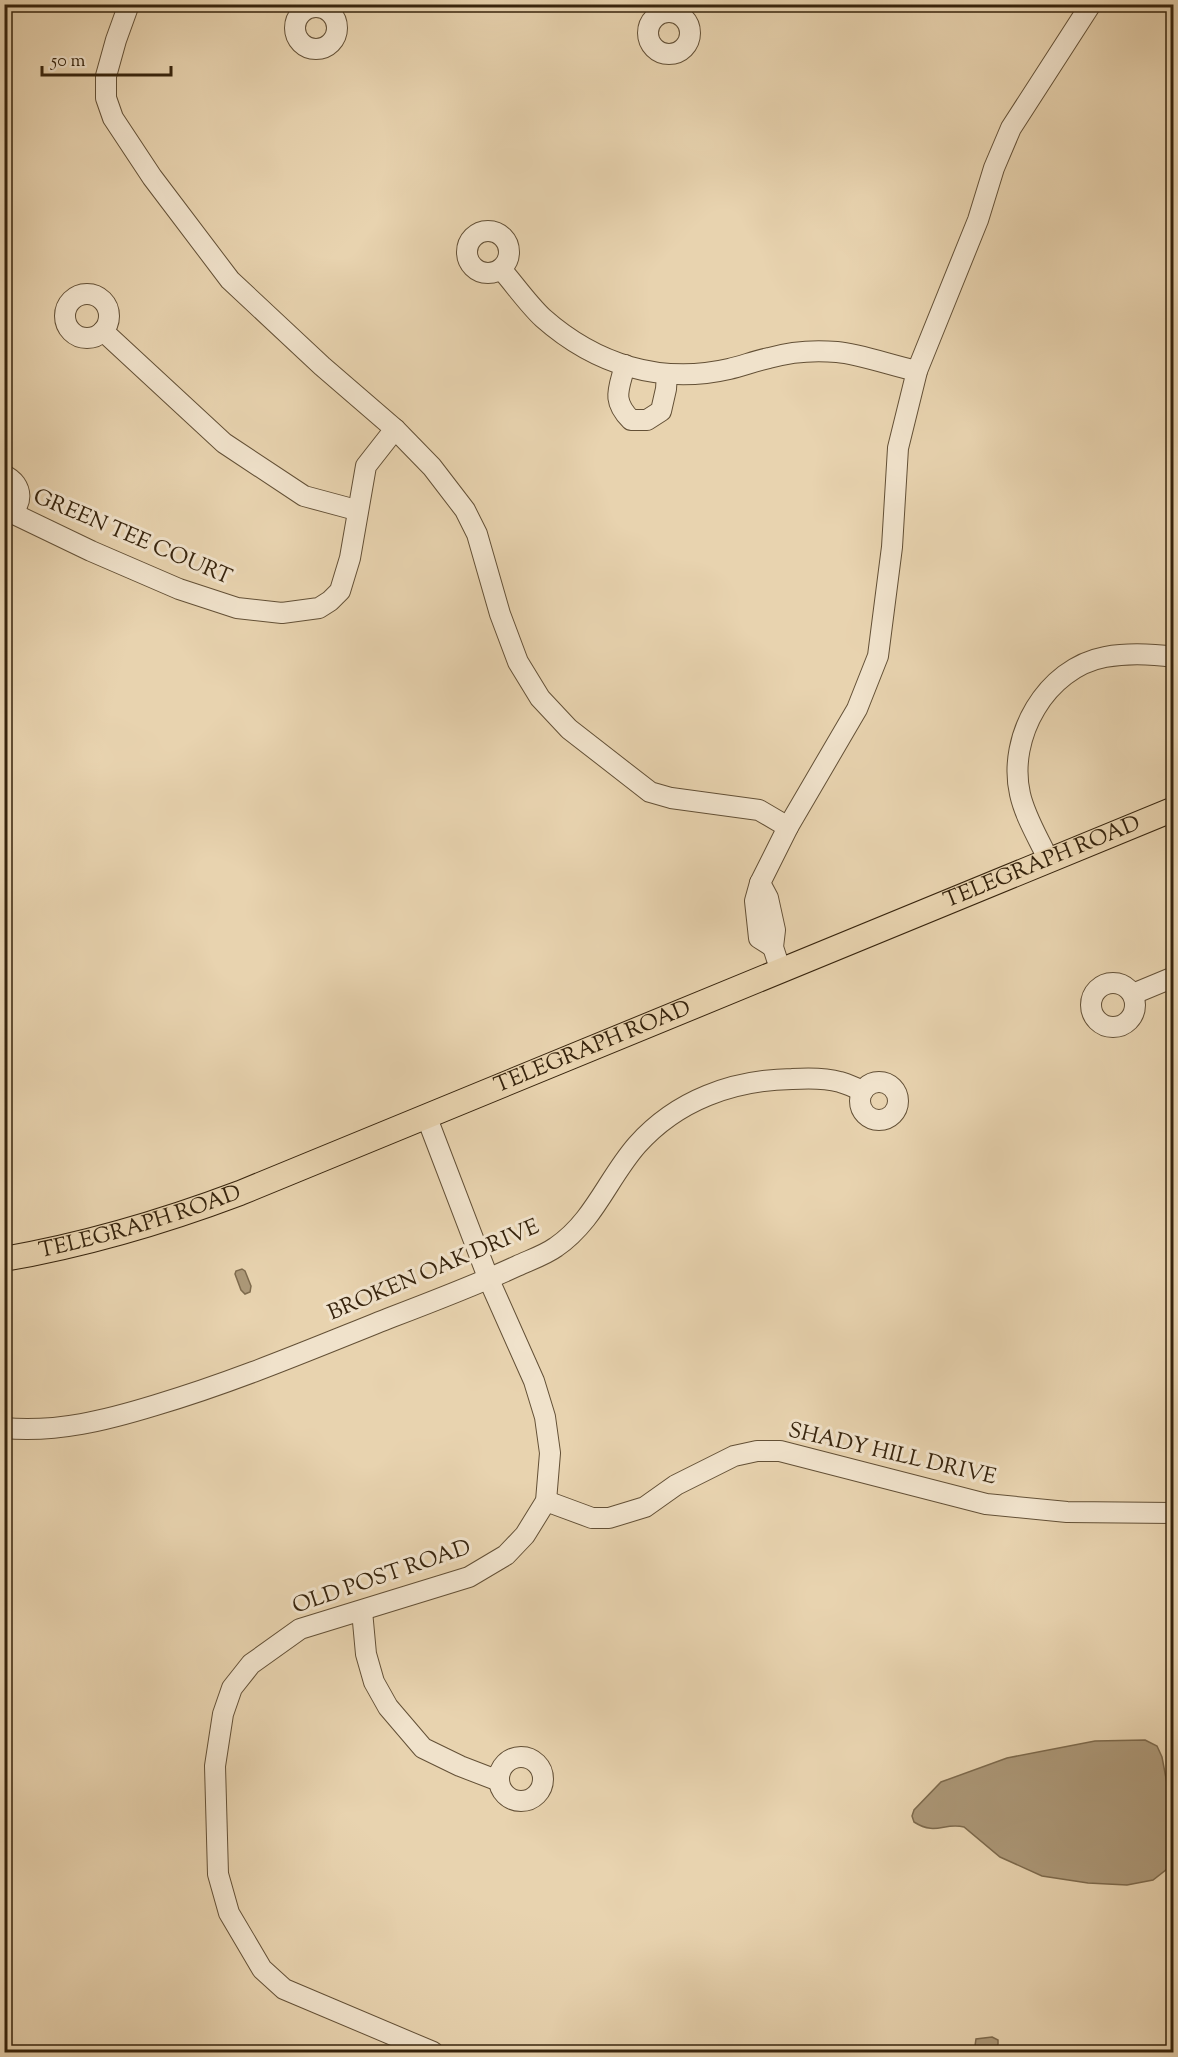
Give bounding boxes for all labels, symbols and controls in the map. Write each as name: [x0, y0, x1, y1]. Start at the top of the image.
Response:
scale bar: [42, 39, 171, 77]
text: 50 m: [50, 49, 86, 75]
street label: GREEN TEE COURT: [28, 482, 237, 595]
street label: TELEGRAPH ROAD: [939, 808, 1145, 918]
street label: TELEGRAPH ROAD: [490, 993, 696, 1103]
street label: TELEGRAPH ROAD: [36, 1178, 246, 1268]
street label: BROKEN OAK DRIVE: [323, 1212, 545, 1330]
street label: SHADY HILL DRIVE: [785, 1415, 999, 1495]
street label: OLD POST ROAD: [289, 1532, 475, 1624]

